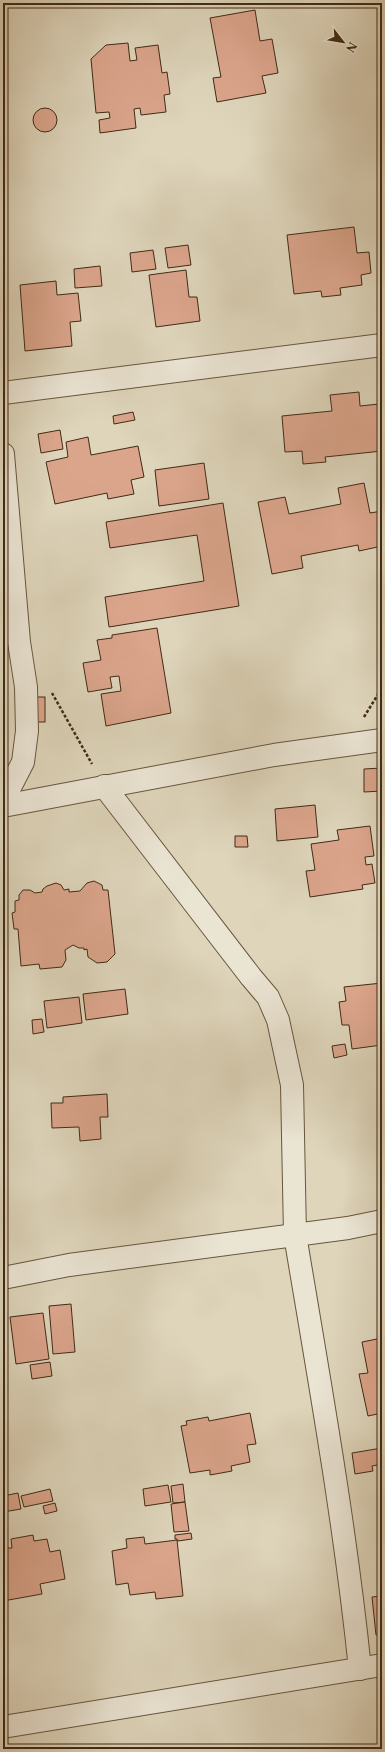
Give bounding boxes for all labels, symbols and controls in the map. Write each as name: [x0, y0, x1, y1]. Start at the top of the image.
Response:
north arrow: [323, 22, 363, 62]
text: N: [343, 39, 360, 55]

